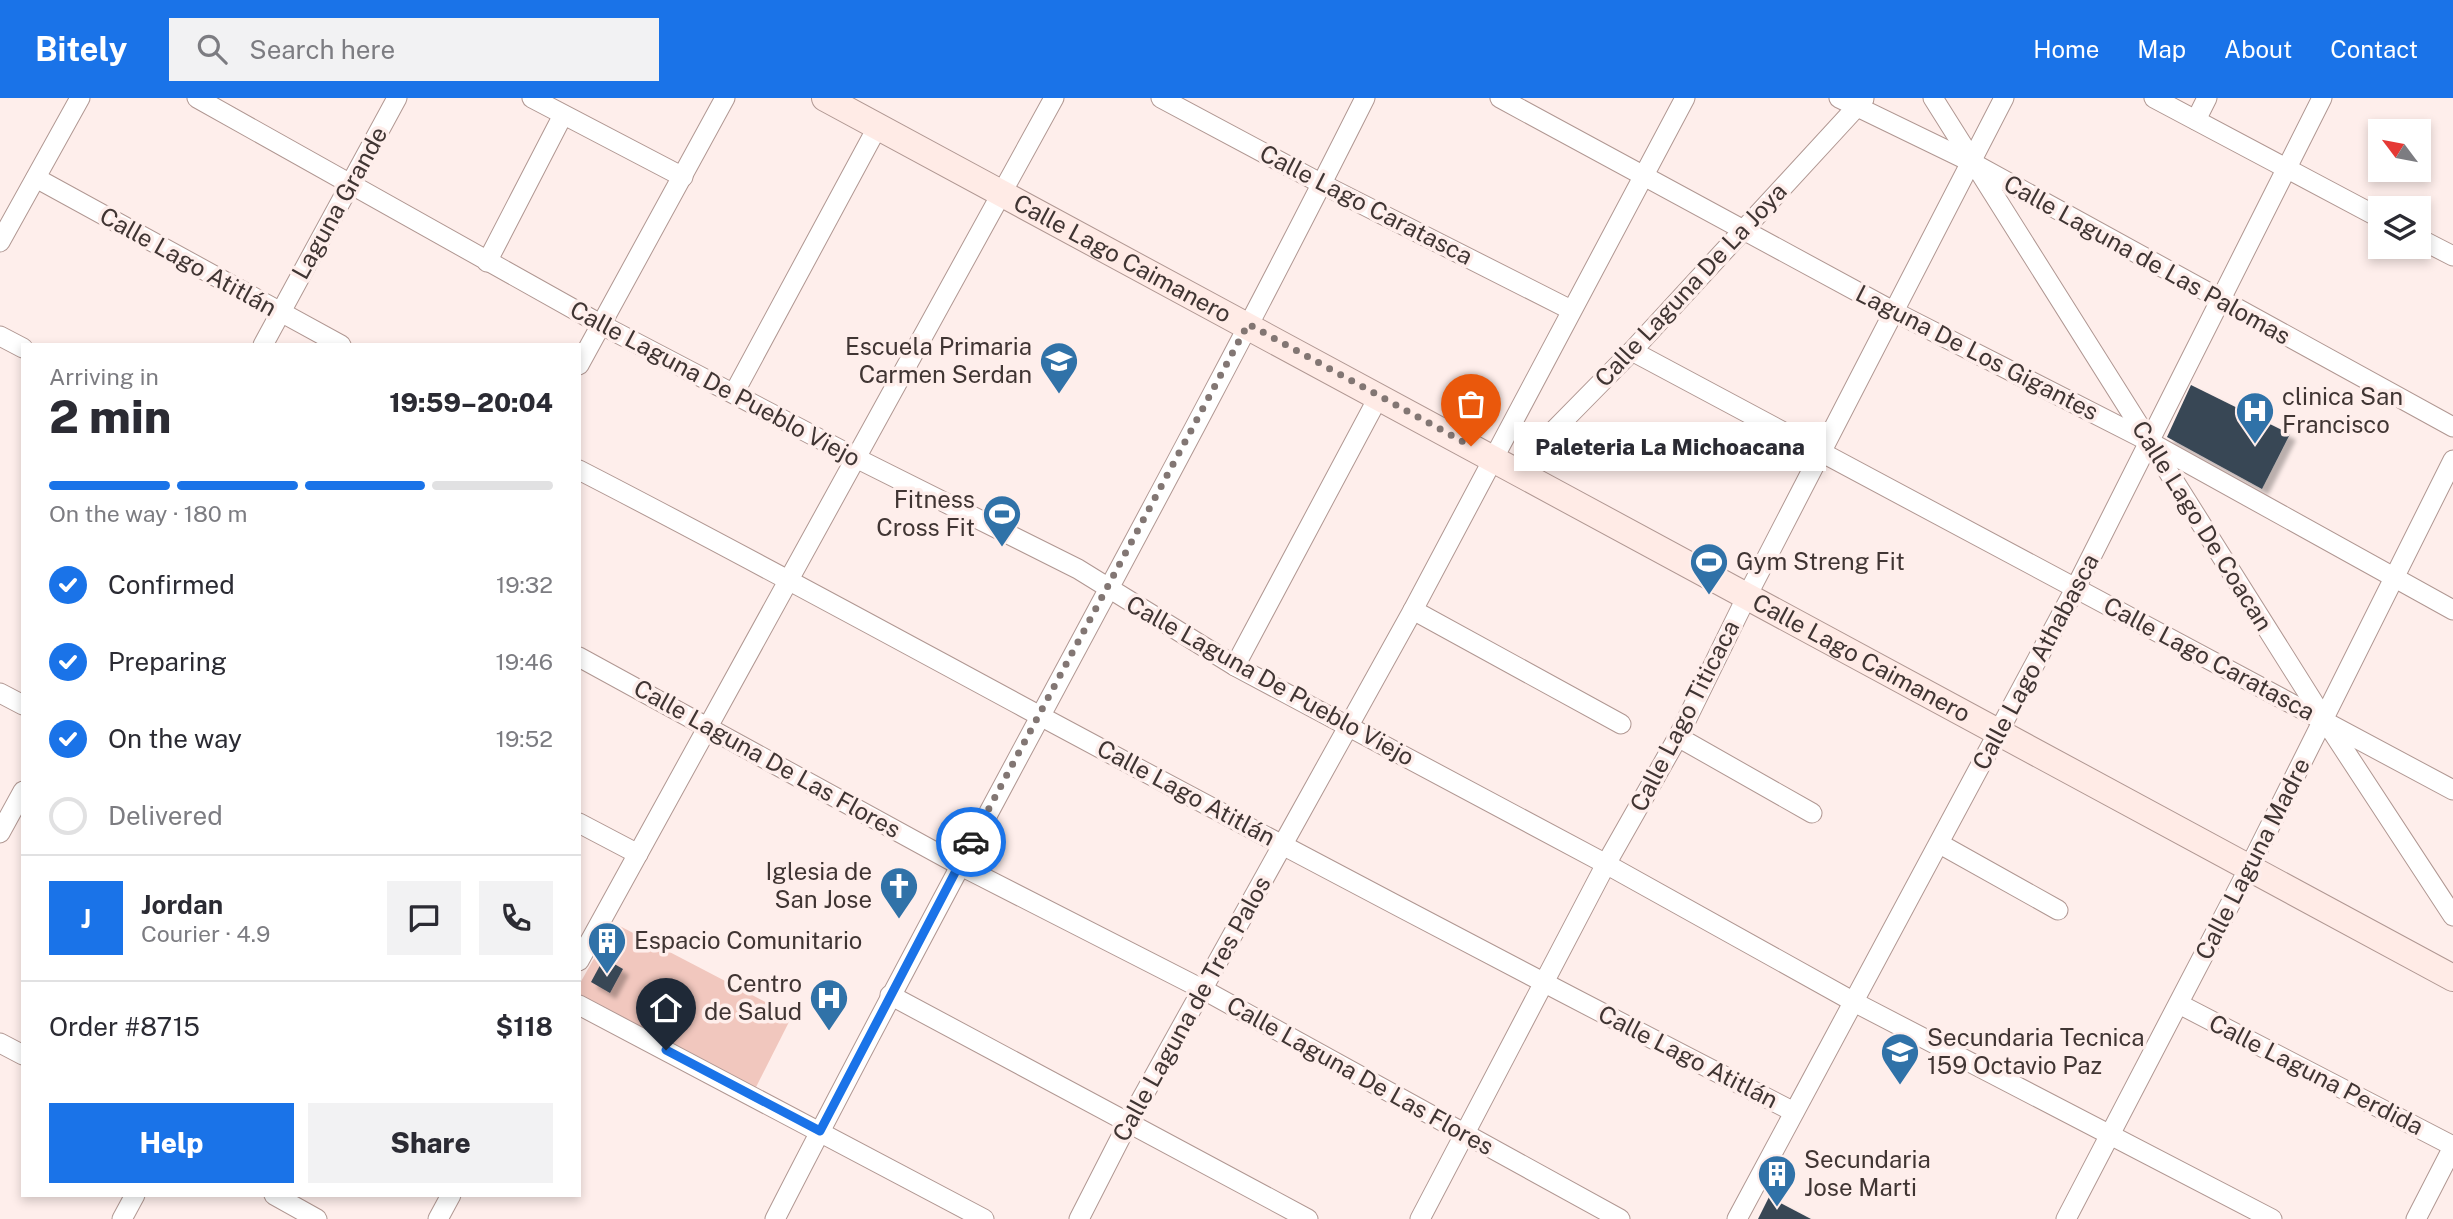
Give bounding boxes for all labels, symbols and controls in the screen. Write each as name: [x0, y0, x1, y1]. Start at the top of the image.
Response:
search box: [169, 18, 659, 81]
text: Bitely: [35, 30, 127, 68]
icon: search: [193, 30, 231, 68]
text: Search here: [249, 34, 395, 65]
text: Home: [2033, 35, 2099, 63]
text: Map: [2137, 35, 2186, 63]
text: About: [2224, 35, 2292, 63]
text: Contact: [2330, 35, 2418, 63]
north arrow: [2368, 119, 2431, 182]
map controls: [2368, 119, 2431, 259]
street label: Laguna Grande: [286, 121, 393, 284]
street label: Calle Lago Caratasca: [1255, 138, 1478, 270]
street label: Calle Laguna de Las Palomas: [1999, 169, 2296, 350]
street label: Calle Laguna De La Joya: [1589, 177, 1792, 392]
street label: Calle Lago Caimanero: [1009, 188, 1236, 328]
button: layers: [2368, 196, 2431, 259]
street label: Calle Lago Atitlán: [95, 201, 282, 321]
street label: Laguna De Los Gigantes: [1852, 279, 2103, 426]
street label: Calle Laguna De Pueblo Viejo: [566, 295, 865, 472]
place label: Escuela Primaria Carmen Serdan: [845, 332, 1032, 388]
school or university icon: Escuela Primaria Carmen Serdan: [1038, 340, 1080, 395]
text: Arriving in: [49, 363, 159, 390]
pin: [1441, 374, 1501, 446]
place label: clinica San Francisco: [2282, 382, 2403, 438]
icon: bag: [1452, 385, 1490, 423]
text: 19:59–20:04: [389, 387, 553, 418]
text: 2 min: [49, 389, 171, 443]
hospital icon: clinica San Francisco: [2234, 390, 2276, 445]
street label: Calle Lago De Coacan: [2127, 415, 2279, 636]
callout: Paleteria La Michoacana: [1513, 422, 1824, 470]
text: Paleteria La Michoacana: [1535, 433, 1805, 460]
place label: Fitness Cross Fit: [876, 485, 975, 541]
sports icon: Fitness Cross Fit: [981, 493, 1023, 548]
text: On the way · 180 m: [49, 500, 247, 527]
sports icon: Gym Streng Fit: [1688, 541, 1730, 596]
place label: Gym Streng Fit: [1736, 547, 1905, 575]
street label: Calle Lago Athabasca: [1966, 549, 2104, 774]
icon: check: [49, 566, 87, 604]
text: Confirmed: [108, 569, 235, 600]
text: 19:32: [496, 571, 553, 598]
street label: Calle Lago Caimanero: [1748, 587, 1975, 727]
street label: Calle Laguna De Pueblo Viejo: [1122, 589, 1419, 771]
street label: Calle Lago Caratasca: [2099, 591, 2320, 726]
street label: Calle Lago Titicaca: [1624, 615, 1744, 816]
icon: check: [49, 643, 87, 681]
text: Preparing: [108, 646, 227, 677]
text: 19:46: [495, 648, 553, 675]
street label: Calle Laguna De Las Flores: [629, 673, 906, 843]
icon: check: [49, 720, 87, 758]
text: On the way: [108, 723, 242, 754]
text: 19:52: [496, 725, 553, 752]
street label: Calle Lago Atitlán: [1093, 733, 1280, 851]
street label: Calle Laguna Madre: [2189, 753, 2315, 964]
text: Delivered: [108, 800, 223, 831]
courier: [936, 807, 1006, 877]
icon: car: [952, 823, 990, 861]
place label: Iglesia de San Jose: [765, 857, 872, 913]
church icon: Iglesia de San Jose: [878, 865, 920, 920]
street label: Calle Laguna de Tres Palos: [1106, 871, 1276, 1146]
button: chat: [387, 881, 461, 955]
button: phone: [479, 881, 553, 955]
text: Jordan: [141, 889, 223, 920]
text: J: [81, 903, 91, 934]
text: Courier · 4.9: [141, 920, 270, 947]
building icon: Espacio Comunitario: [586, 920, 628, 975]
place label: Espacio Comunitario: [634, 926, 862, 954]
place label: Centro de Salud: [704, 969, 802, 1025]
hospital icon: Centro de Salud: [808, 977, 850, 1032]
pin: [636, 978, 696, 1050]
icon: home: [647, 989, 685, 1027]
street label: Calle Laguna De Las Flores: [1222, 990, 1499, 1160]
street label: Calle Lago Atitlán: [1594, 999, 1783, 1113]
street label: Calle Laguna Perdida: [2205, 1008, 2428, 1140]
text: Order #8715: [49, 1011, 200, 1042]
text: $118: [496, 1011, 553, 1042]
place label: Secundaria Tecnica 159 Octavio Paz: [1927, 1023, 2145, 1079]
school or university icon: Secundaria Tecnica 159 Octavio Paz: [1879, 1031, 1921, 1086]
button: Help: [49, 1103, 294, 1183]
button: Share: [308, 1103, 553, 1183]
place label: Secundaria Jose Marti: [1804, 1145, 1931, 1201]
building icon: Secundaria Jose Marti: [1756, 1153, 1798, 1208]

